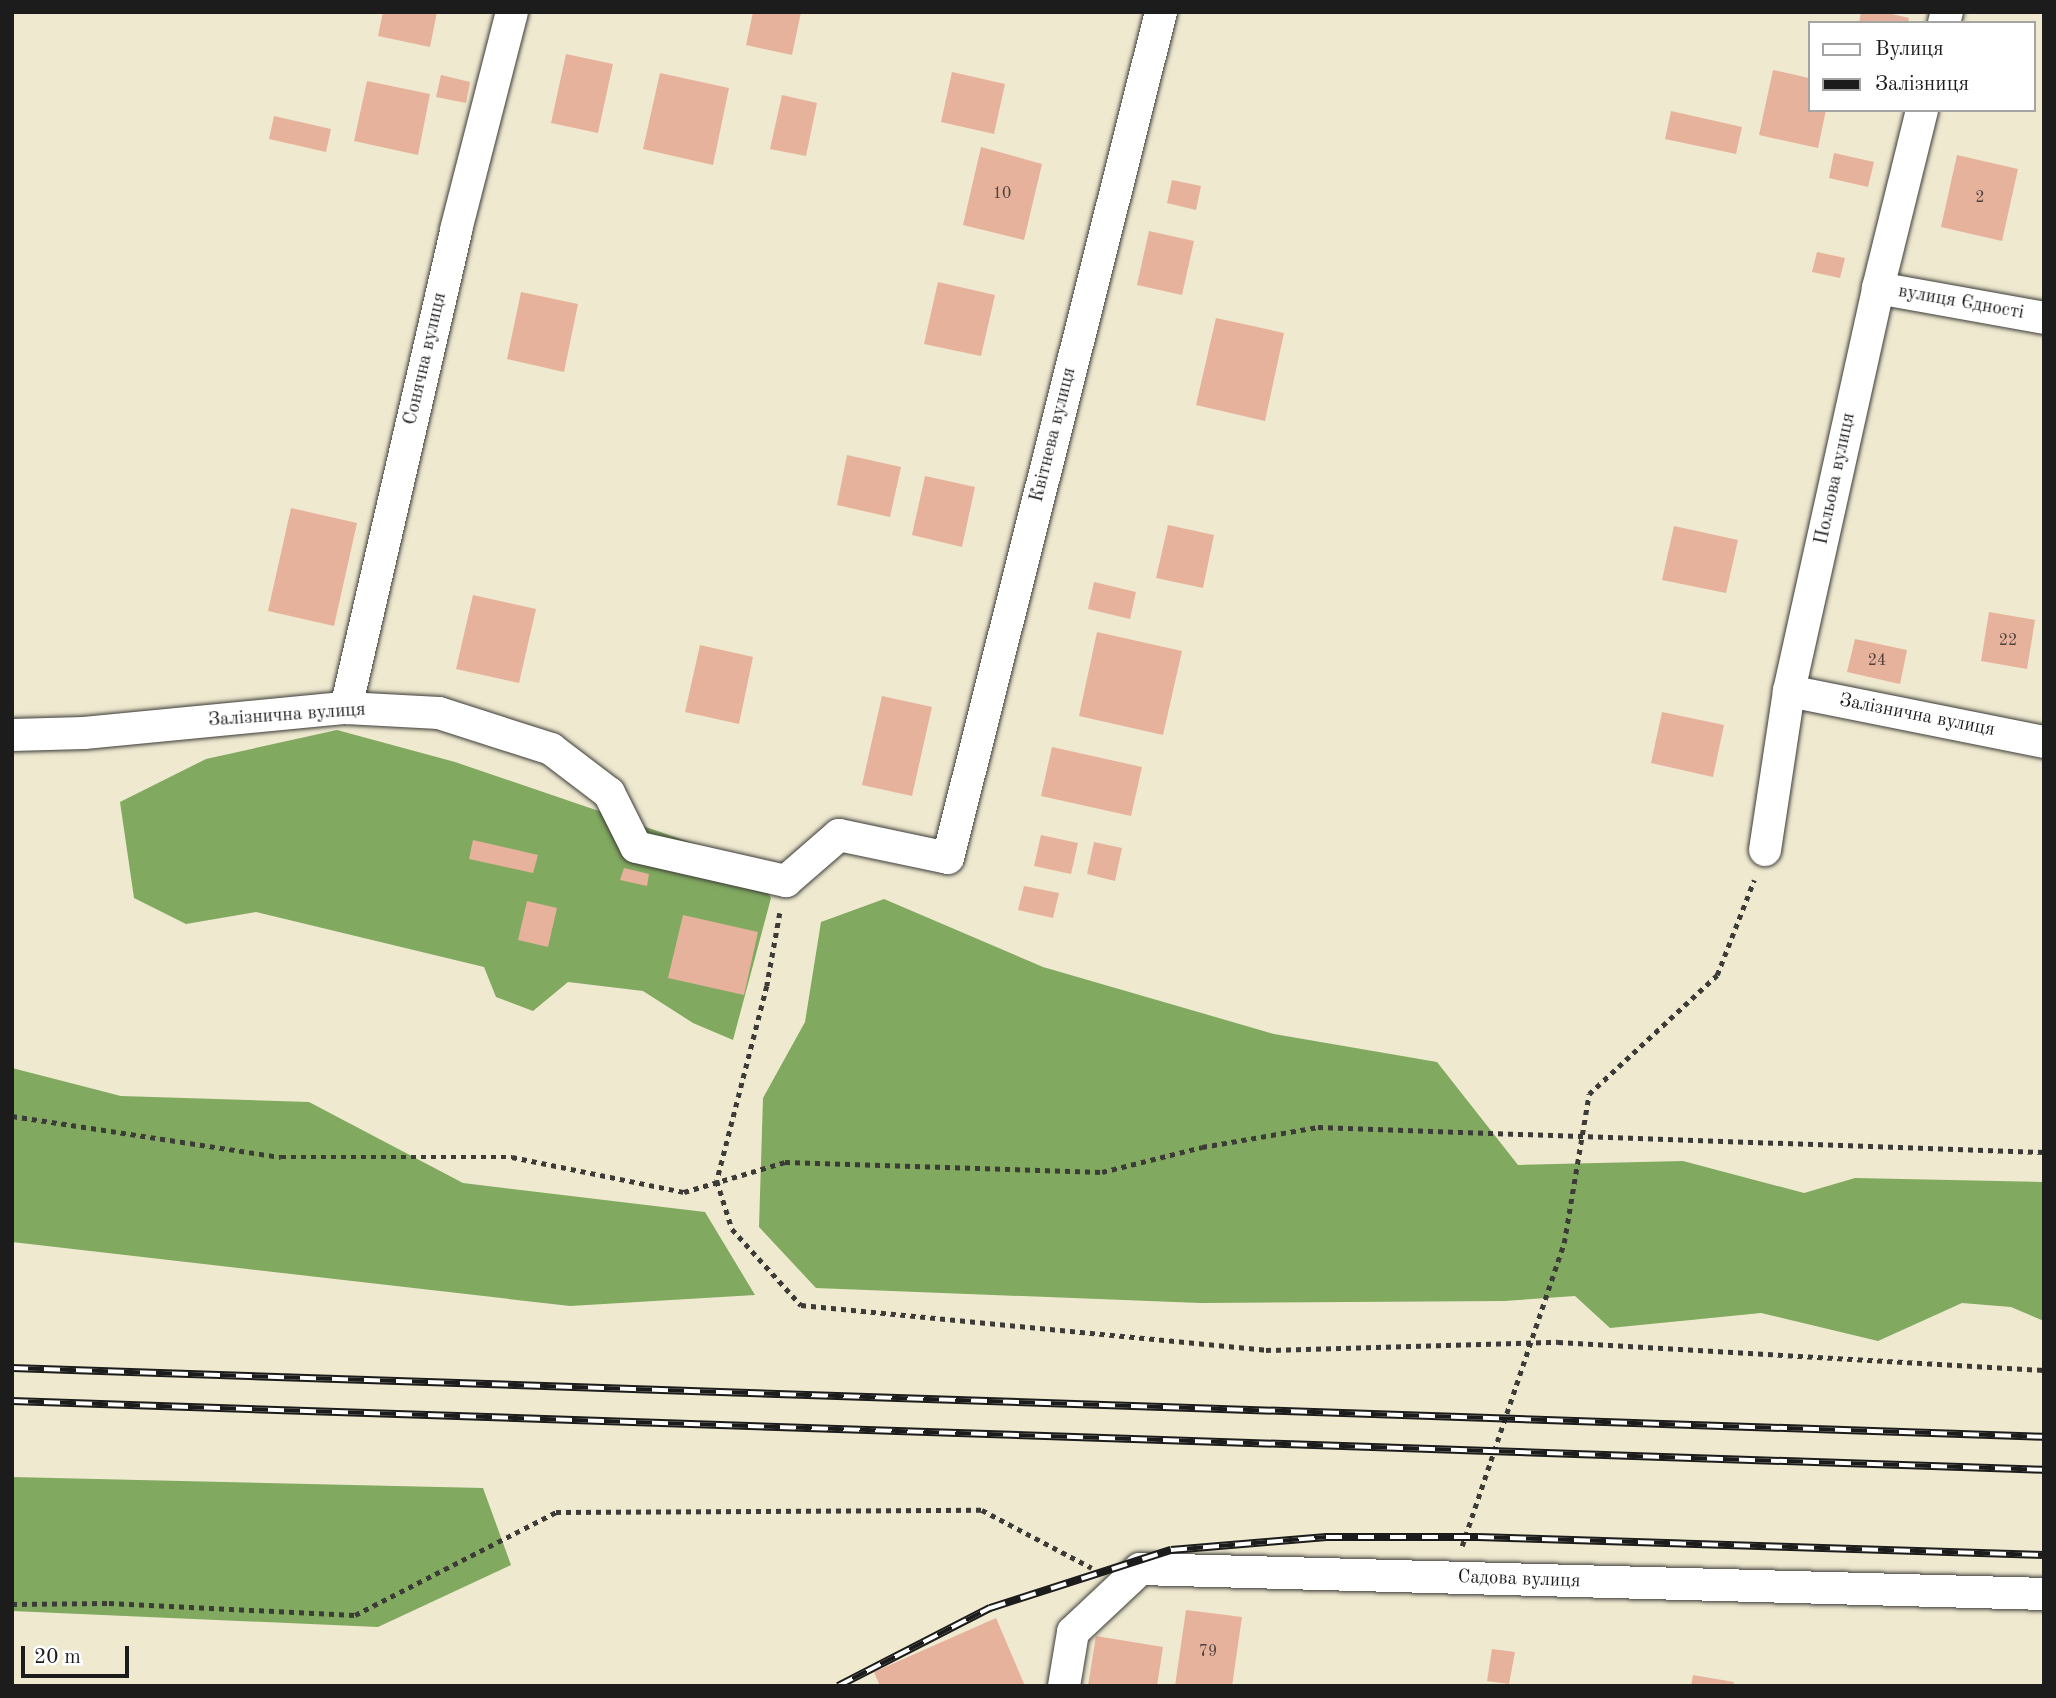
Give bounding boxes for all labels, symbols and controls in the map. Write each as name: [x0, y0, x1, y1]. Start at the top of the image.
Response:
legend: [1808, 21, 2035, 112]
text: Вулиця: [1875, 39, 1944, 60]
text: Залізниця: [1875, 74, 1969, 95]
house number: 10: [993, 184, 1011, 204]
house number: 2: [1975, 188, 1985, 208]
street label: вулиця Єдності: [1896, 281, 2026, 325]
street label: Сонячна вулиця: [400, 291, 452, 427]
street label: Квітнева вулиця: [1026, 365, 1082, 505]
street label: Польова вулиця: [1811, 411, 1861, 547]
house number: 22: [1999, 631, 2017, 651]
house number: 24: [1868, 651, 1886, 671]
street label: Залізнична вулиця: [1837, 690, 1997, 742]
street label: Залізнична вулиця: [208, 699, 366, 733]
street label: Садова вулиця: [1457, 1566, 1581, 1594]
scale bar: [24, 1632, 133, 1676]
house number: 79: [1199, 1642, 1217, 1662]
text: 20 m: [34, 1647, 81, 1668]

